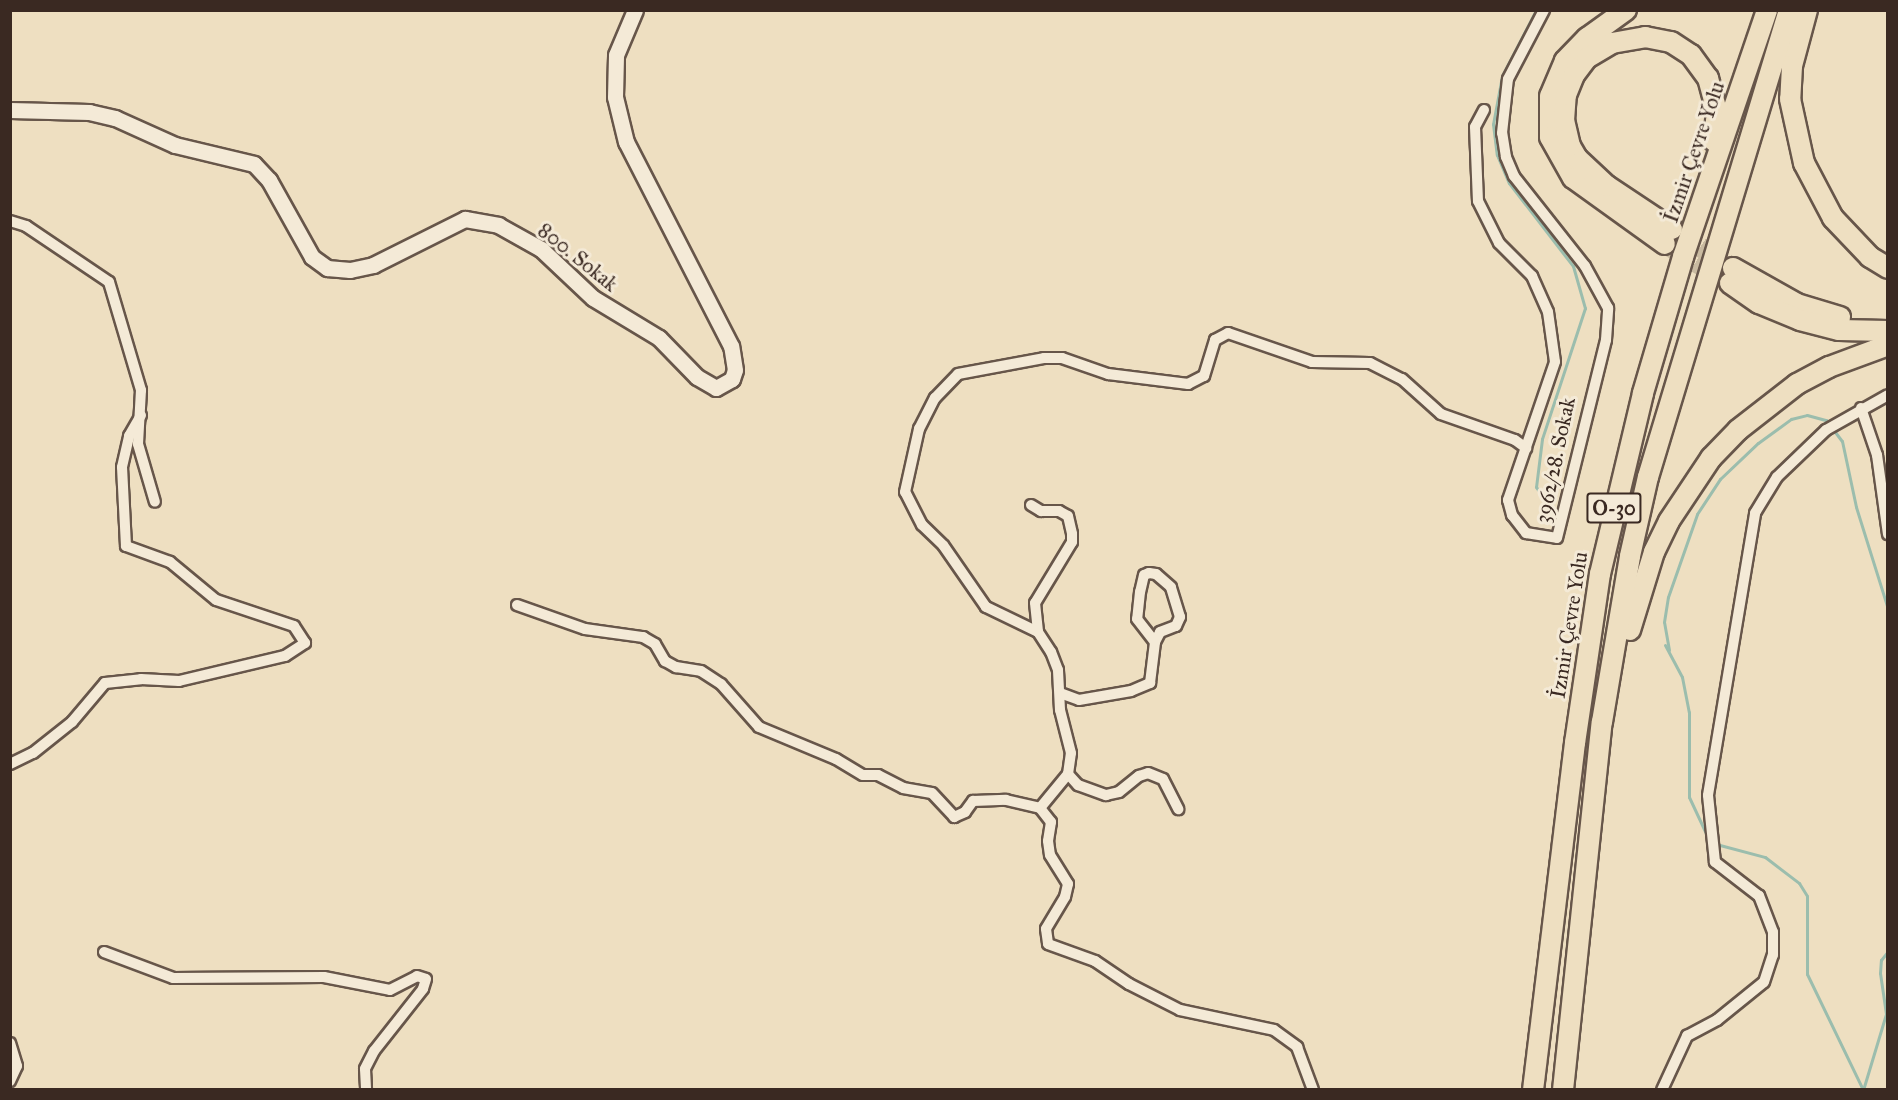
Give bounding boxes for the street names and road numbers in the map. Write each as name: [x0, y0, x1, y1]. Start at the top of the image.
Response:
street label: İzmir Çevre Yolu: [1658, 78, 1730, 226]
street label: 800. Sokak: [533, 217, 623, 297]
street label: 3962/28. Sokak: [1529, 395, 1581, 525]
road number: O-30: [1586, 491, 1642, 525]
street label: İzmir Çevre Yolu: [1545, 550, 1593, 700]

